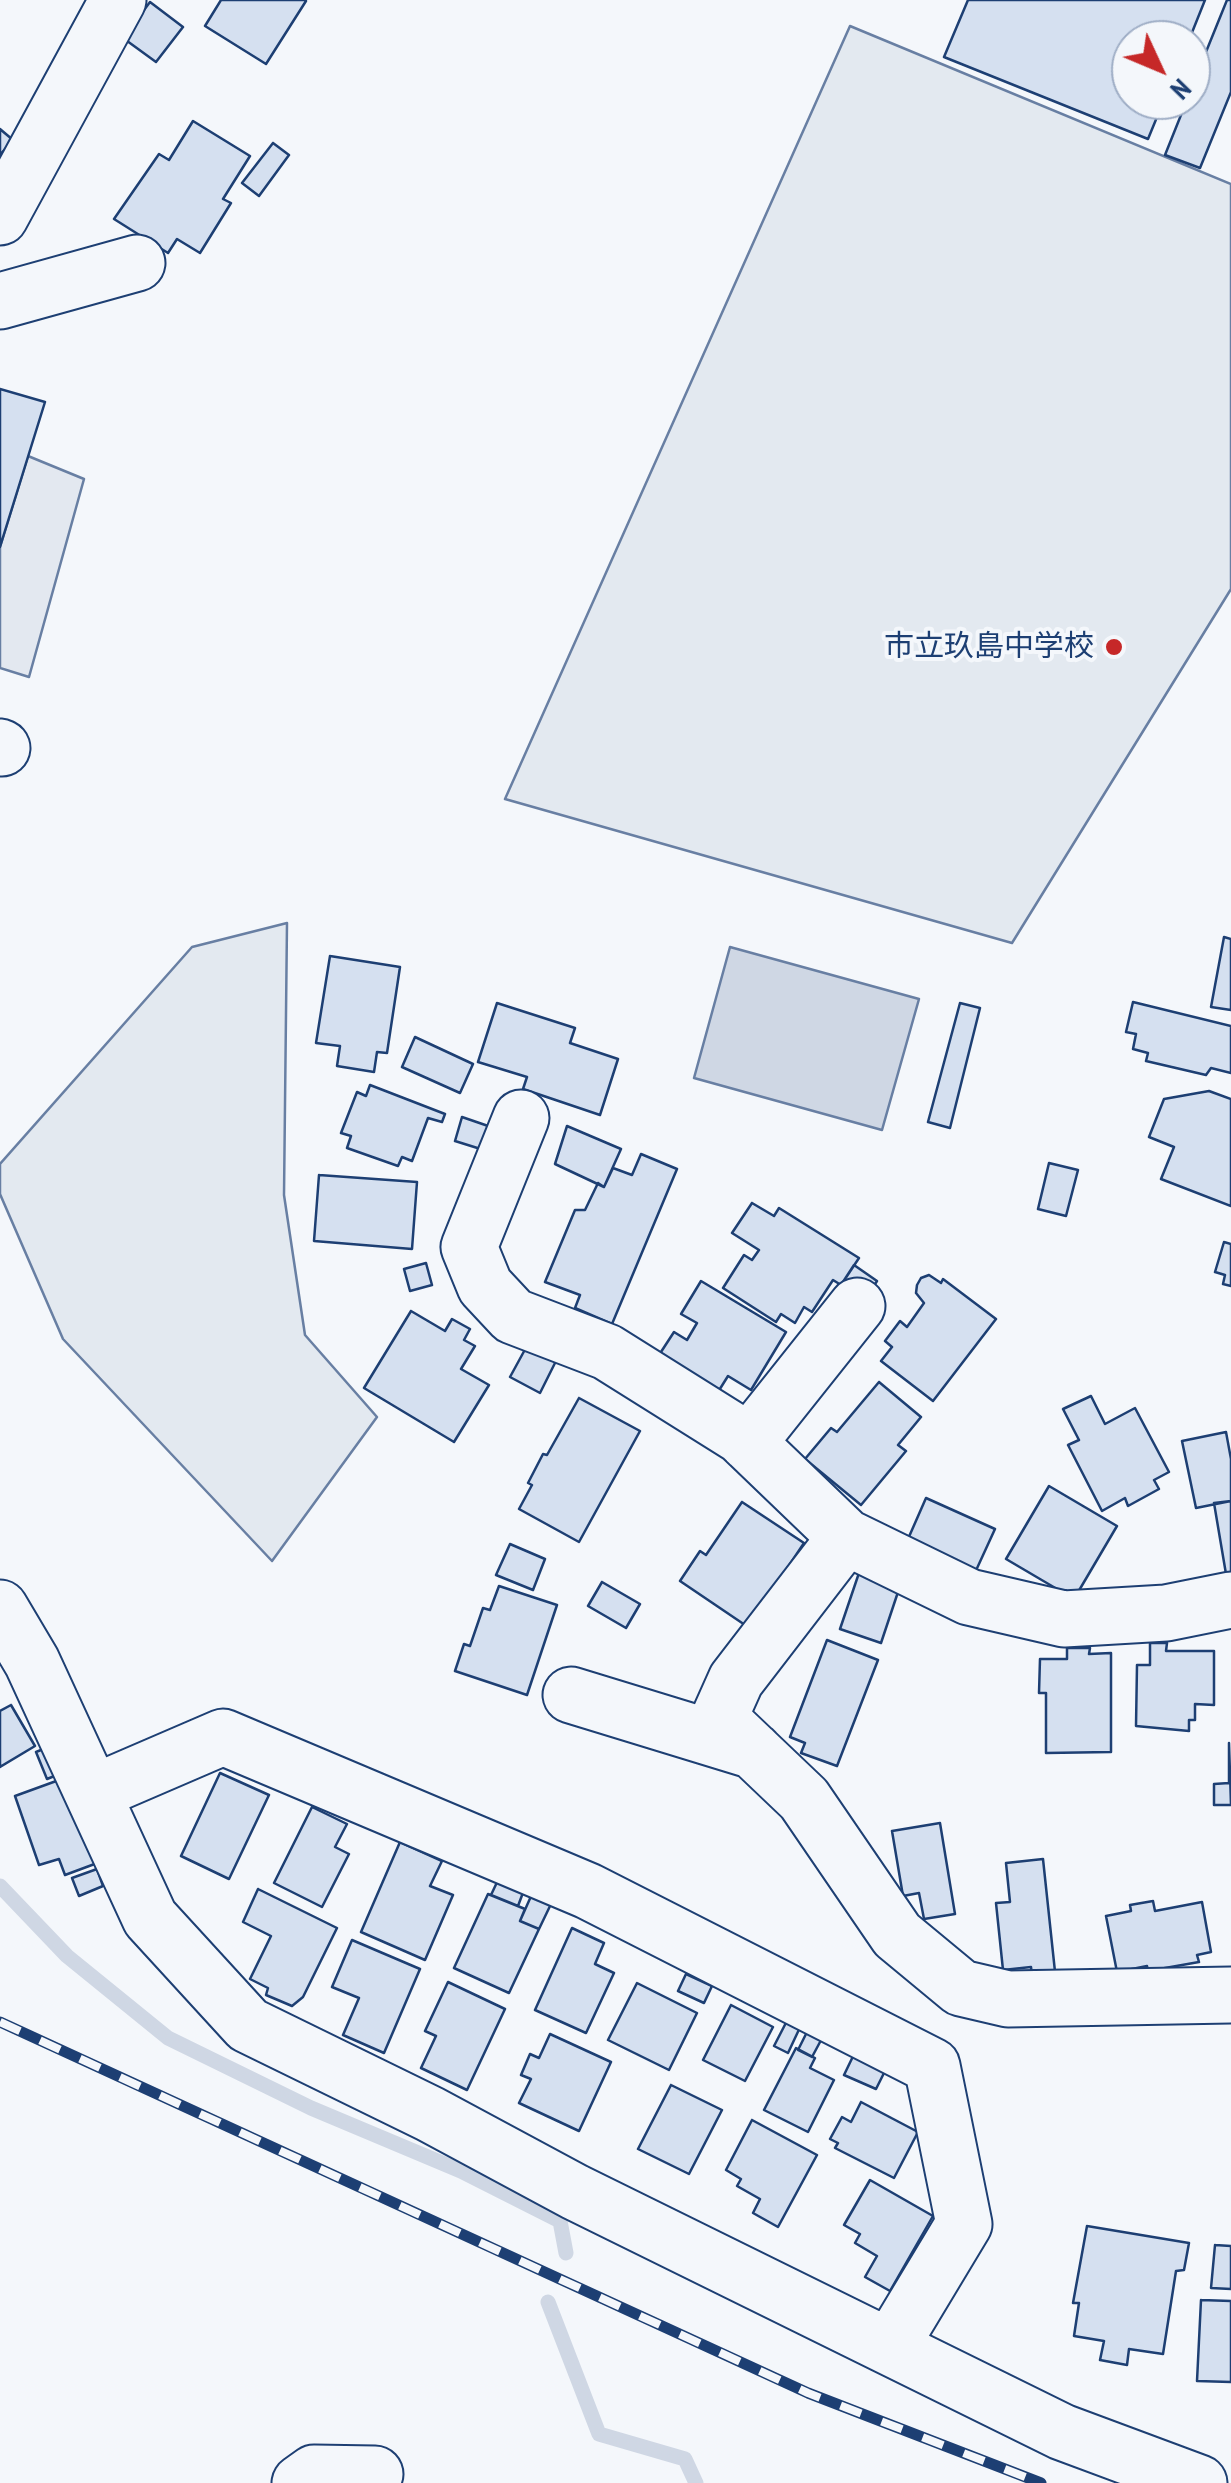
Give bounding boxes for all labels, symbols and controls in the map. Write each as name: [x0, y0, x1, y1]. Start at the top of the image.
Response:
north arrow: [1111, 20, 1211, 120]
text: N: [1163, 72, 1200, 108]
place label: 市立玖島中学校: [884, 629, 1094, 665]
marker: 市立玖島中学校: [1103, 636, 1125, 658]

